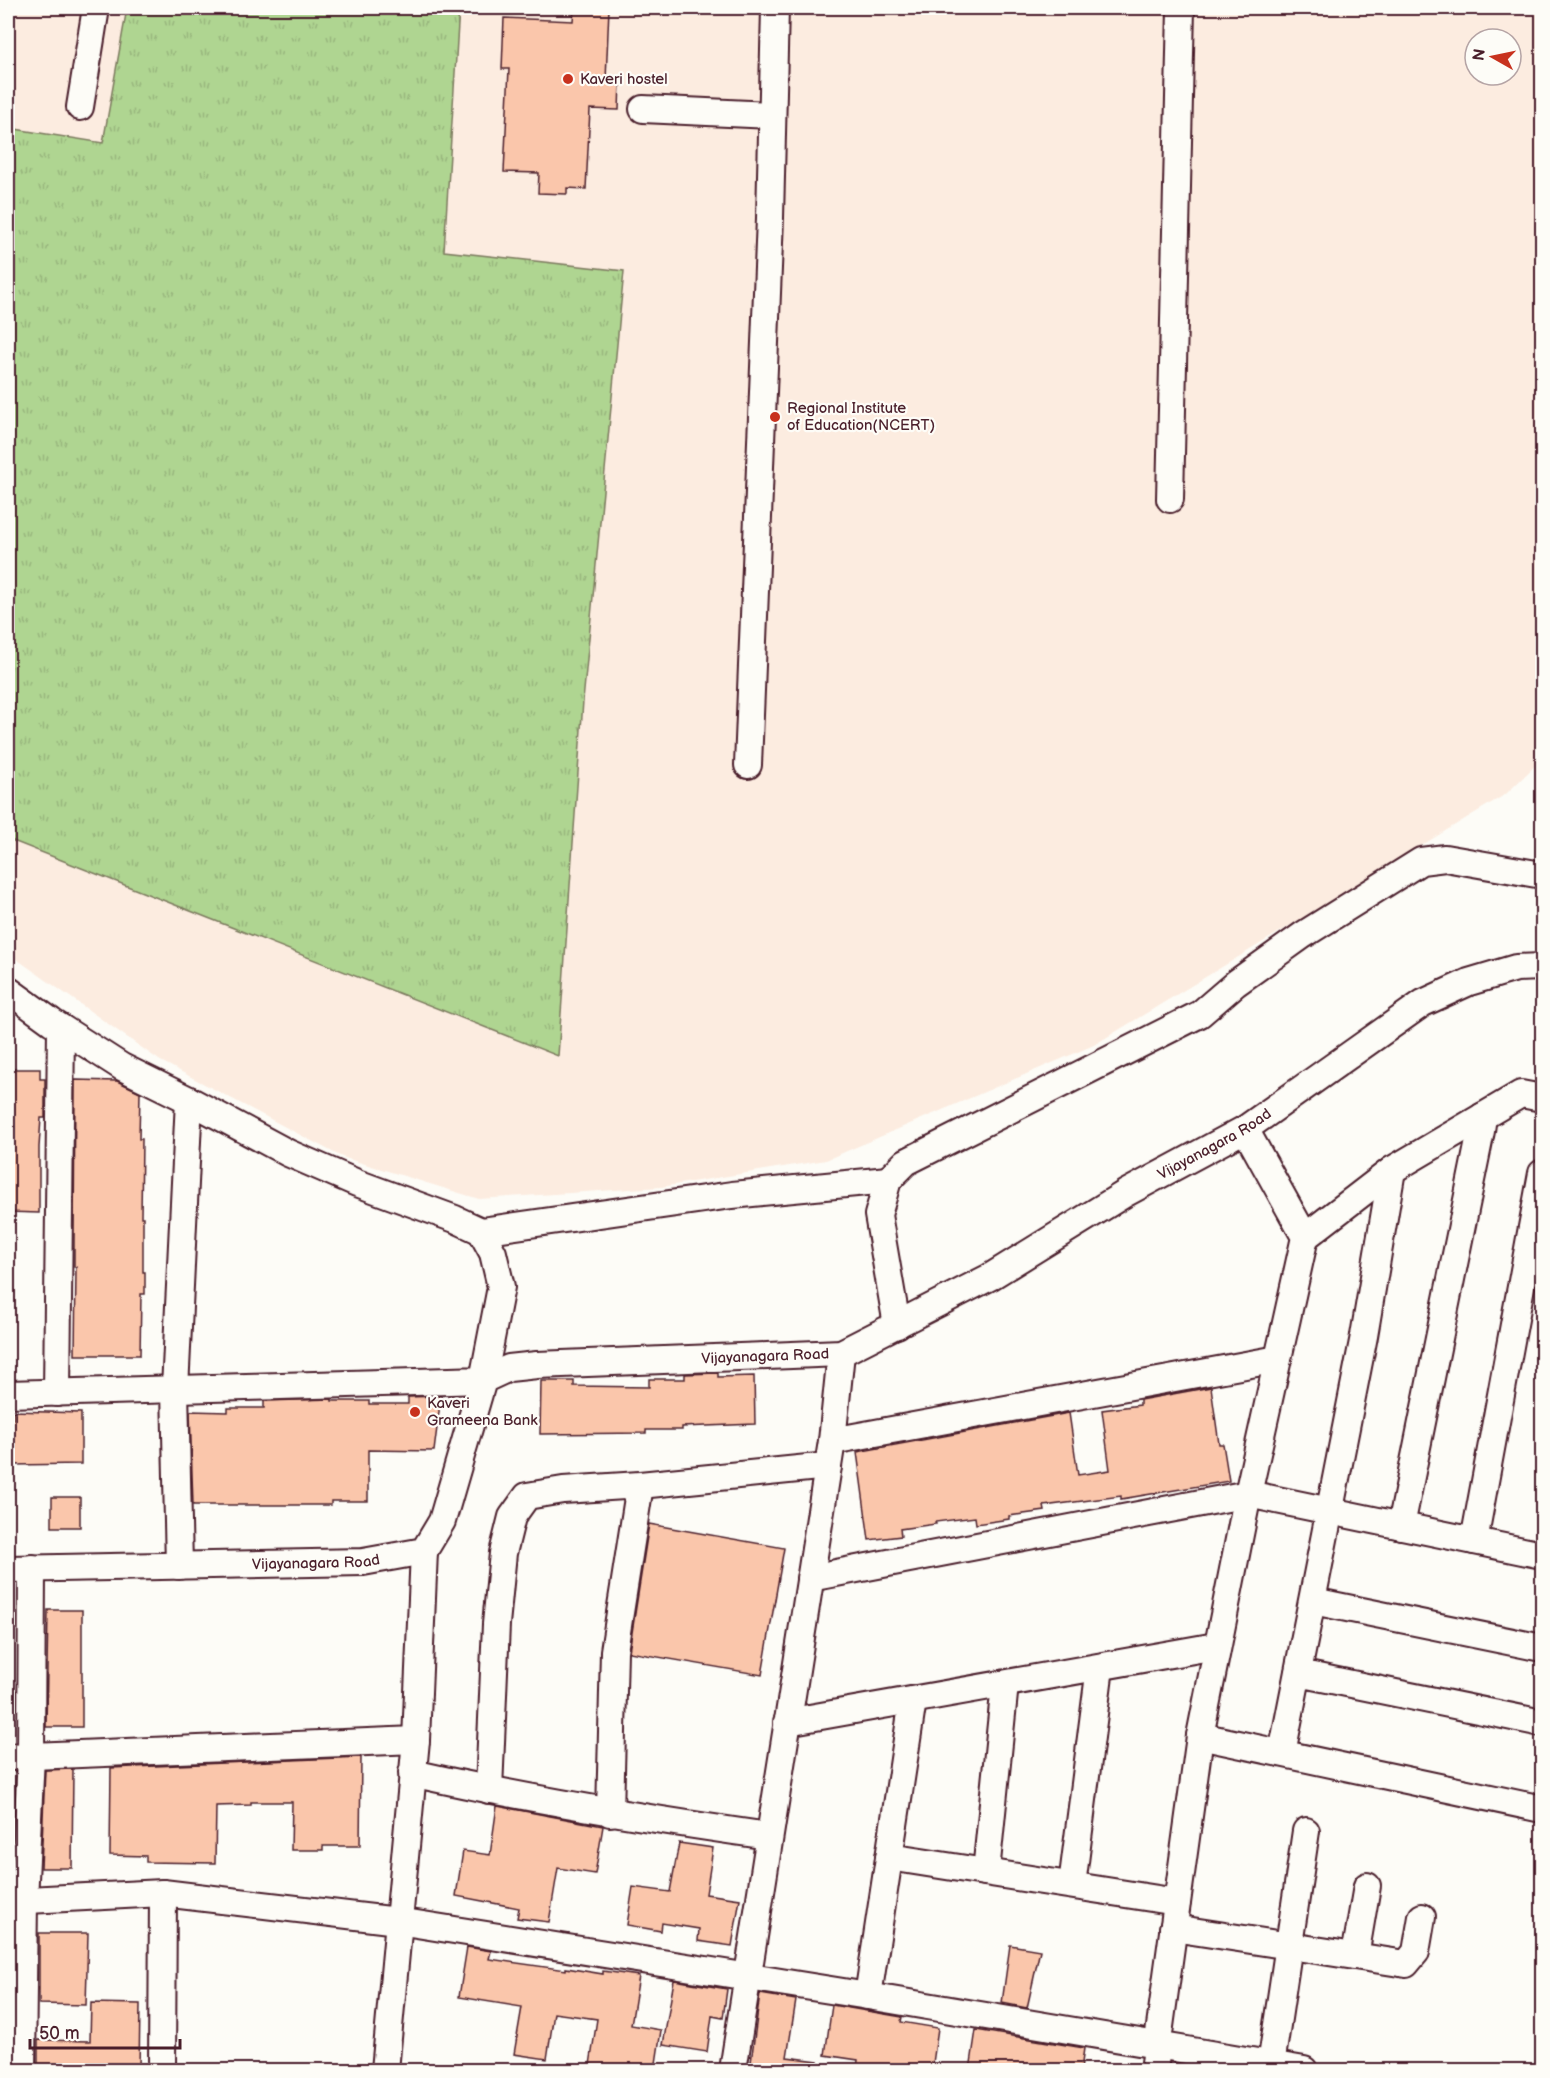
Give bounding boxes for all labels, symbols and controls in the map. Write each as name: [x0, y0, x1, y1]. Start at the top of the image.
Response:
north arrow: [1463, 27, 1523, 87]
text: N: [1469, 47, 1490, 62]
place label: Kaveri hostel: [580, 70, 668, 89]
marker: Kaveri hostel: [561, 72, 575, 86]
place label: Regional Institute of Education(NCERT): [787, 399, 935, 435]
marker: Regional Institute of Education(NCERT): [768, 410, 782, 424]
street label: Vijayanagara Road: [1154, 1104, 1275, 1184]
street label: Vijayanagara Road: [701, 1344, 829, 1368]
place label: Kaveri Grameena Bank: [427, 1394, 538, 1430]
marker: Kaveri Grameena Bank: [408, 1405, 422, 1419]
street label: Vijayanagara Road: [252, 1550, 381, 1574]
scale bar: [30, 2012, 180, 2050]
text: 50 m: [39, 2023, 80, 2044]

